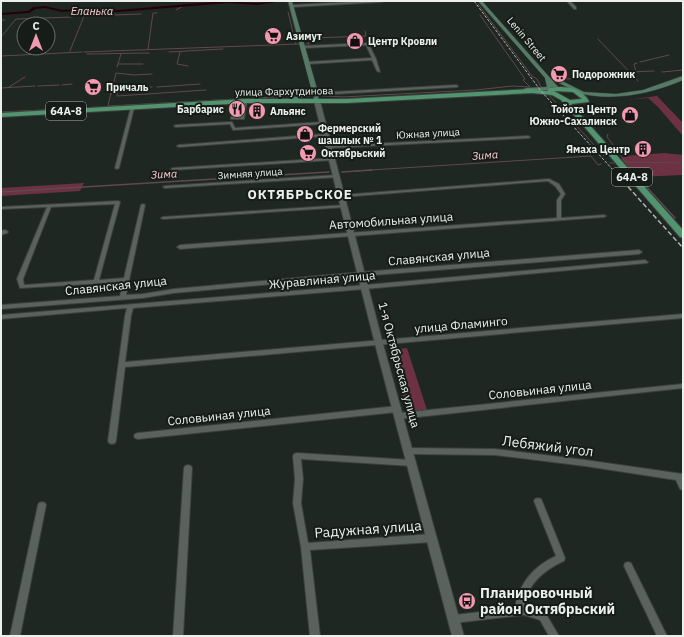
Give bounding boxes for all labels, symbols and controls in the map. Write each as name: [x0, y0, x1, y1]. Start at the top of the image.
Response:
water label: Еланька: [71, 4, 113, 18]
street label: Lenin Street: [504, 14, 549, 65]
north arrow: [16, 16, 56, 56]
text: С: [32, 19, 40, 33]
supermarket icon: Азимут: [263, 26, 283, 46]
place label: Азимут: [286, 30, 322, 43]
shop icon: Центр Кровли: [345, 31, 365, 51]
place label: Центр Кровли: [368, 35, 437, 48]
supermarket icon: Подорожник: [549, 64, 569, 84]
place label: Подорожник: [572, 68, 635, 81]
supermarket icon: Причаль: [83, 77, 103, 97]
place label: Причаль: [106, 81, 149, 94]
street label: улица Фархутдинова: [235, 84, 334, 99]
restaurant icon: Барбарис: [227, 99, 247, 119]
building icon: Альянс: [247, 101, 267, 121]
road number: 64А-8: [46, 102, 86, 120]
place label: Барбарис: [177, 103, 224, 116]
place label: Тойота Центр Южно-Сахалинск: [529, 103, 617, 128]
place label: Альянс: [270, 105, 306, 118]
shop icon: Тойота Центр Южно-Сахалинск: [620, 105, 640, 125]
place label: Фермерский шашлык № 1: [318, 122, 382, 147]
shop icon: Фермерский шашлык № 1: [295, 124, 315, 144]
street label: Южная улица: [396, 125, 461, 142]
building icon: Ямаха Центр: [633, 139, 653, 159]
supermarket icon: Октябрьский: [298, 143, 318, 163]
place label: Ямаха Центр: [566, 143, 630, 156]
place label: Октябрьский: [321, 147, 385, 160]
water label: Зима: [471, 147, 499, 163]
street label: Зимняя улица: [217, 165, 284, 182]
water label: Зима: [151, 166, 177, 182]
road number: 64А-8: [612, 168, 652, 186]
district label: ОКТЯБРЬСКОЕ: [247, 186, 353, 203]
street label: Автомобильная улица: [328, 209, 454, 232]
street label: Славянская улица: [387, 245, 491, 268]
street label: Журавлиная улица: [268, 267, 377, 292]
street label: Славянская улица: [64, 273, 168, 298]
street label: 1-я Октябрьская улица: [375, 300, 424, 430]
street label: улица Фламинго: [414, 313, 508, 336]
street label: Соловьиная улица: [488, 377, 593, 402]
street label: Соловьиная улица: [167, 403, 272, 428]
street label: Лебяжий угол: [501, 431, 595, 461]
street label: Радужная улица: [314, 516, 423, 542]
place label: Планировочный район Октябрьский: [480, 584, 615, 618]
bus stop icon: Планировочный район Октябрьский: [457, 591, 477, 611]

